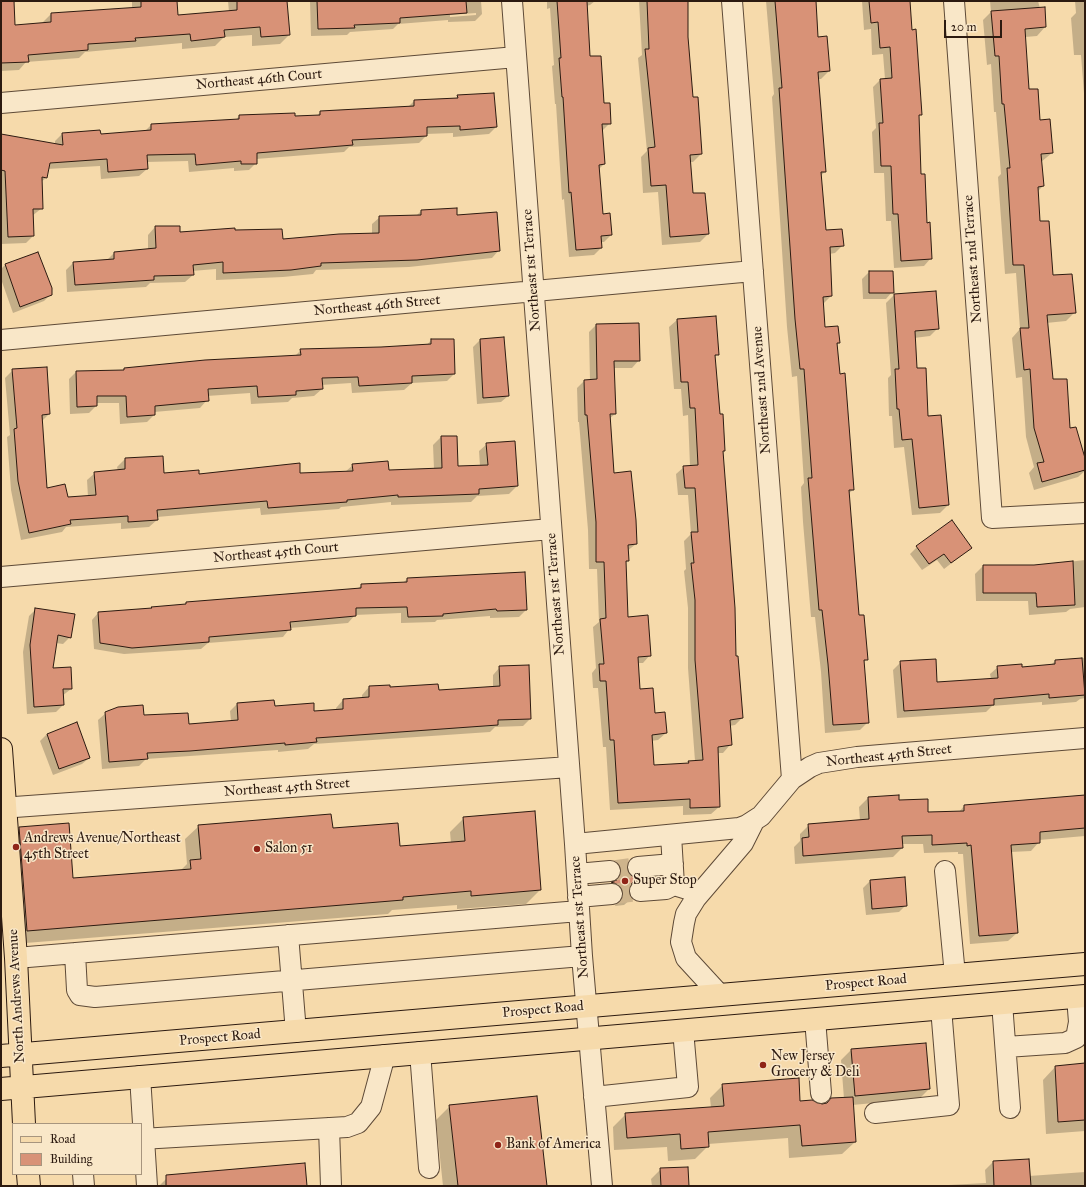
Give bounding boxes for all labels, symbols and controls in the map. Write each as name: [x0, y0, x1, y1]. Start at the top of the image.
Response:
scale bar: [946, 12, 1004, 38]
text: 20 m: [951, 20, 977, 34]
street label: Northeast 46th Court: [195, 66, 323, 94]
street label: Northeast 2nd Terrace: [960, 194, 986, 324]
street label: Northeast 1st Terrace: [519, 208, 545, 332]
street label: Northeast 46th Street: [313, 292, 441, 320]
street label: Northeast 2nd Avenue: [749, 326, 775, 454]
street label: Northeast 1st Terrace: [543, 532, 569, 656]
street label: Northeast 45th Court: [213, 539, 339, 567]
street label: Northeast 45th Street: [825, 741, 953, 771]
street label: Northeast 45th Street: [223, 775, 351, 801]
place label: Andrews Avenue/Northeast 45th Street: [24, 831, 181, 864]
place label: Salon 51: [265, 841, 312, 857]
marker: Andrews Avenue/Northeast 45th Street: [11, 842, 21, 852]
marker: Salon 51: [252, 844, 262, 854]
street label: Northeast 1st Terrace: [567, 855, 593, 979]
place label: Super Stop: [633, 873, 697, 889]
marker: Super Stop: [620, 876, 630, 886]
street label: North Andrews Avenue: [5, 929, 29, 1063]
street label: Prospect Road: [824, 971, 908, 995]
street label: Prospect Road: [501, 998, 585, 1022]
street label: Prospect Road: [178, 1026, 262, 1050]
place label: New Jersey Grocery & Deli: [771, 1049, 860, 1082]
marker: New Jersey Grocery & Deli: [758, 1060, 768, 1070]
legend: [12, 1123, 142, 1175]
text: Road: [50, 1132, 76, 1146]
place label: Bank of America: [506, 1137, 601, 1153]
marker: Bank of America: [493, 1140, 503, 1150]
text: Building: [50, 1152, 92, 1166]

